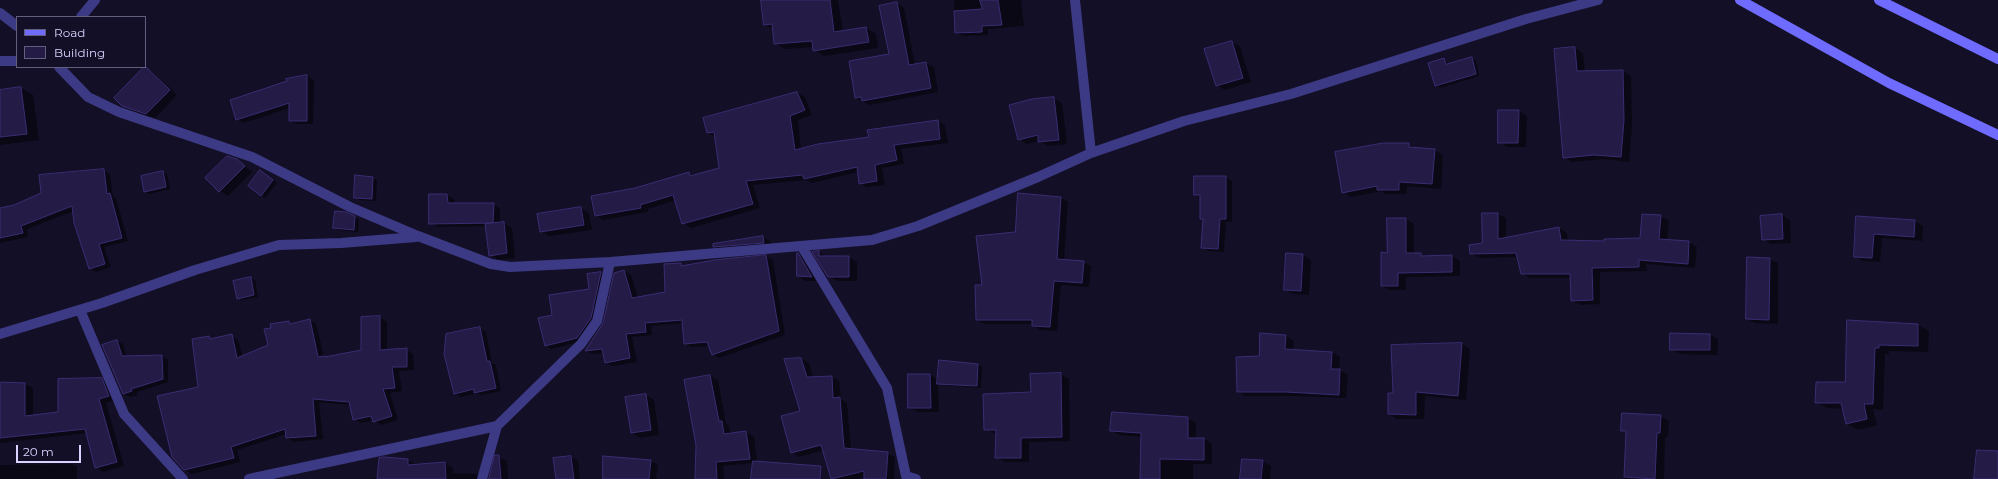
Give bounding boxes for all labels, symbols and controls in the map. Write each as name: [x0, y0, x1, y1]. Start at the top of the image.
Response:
legend: [16, 16, 146, 68]
text: Road: [54, 25, 85, 40]
text: Building: [54, 45, 105, 60]
scale bar: [18, 437, 83, 463]
text: 20 m: [23, 444, 54, 459]

